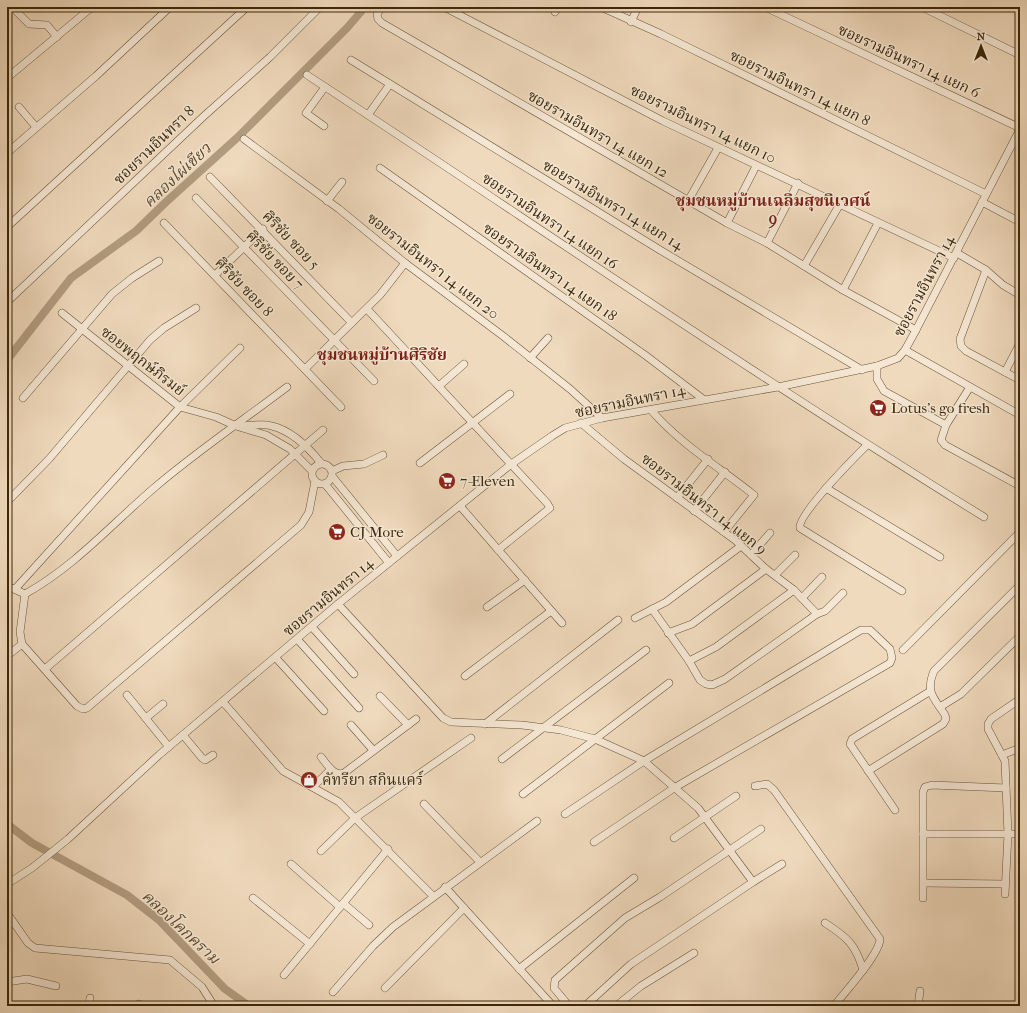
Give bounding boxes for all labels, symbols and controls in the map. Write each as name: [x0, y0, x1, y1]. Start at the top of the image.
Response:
street label: ซอยรามอินทรา 14 แยก 6: [835, 20, 984, 102]
north arrow: [961, 26, 1001, 66]
text: N: [977, 30, 986, 43]
street label: ซอยรามอินทรา 14 แยก 8: [727, 46, 873, 130]
street label: ซอยรามอินทรา 14 แยก 10: [627, 81, 779, 167]
street label: ซอยรามอินทรา 14 แยก 12: [524, 86, 672, 182]
street label: ซอยรามอินทรา 8: [110, 102, 198, 188]
water label: คลองไผ่เขียว: [138, 137, 215, 211]
street label: ซอยรามอินทรา 14 แยก 14: [540, 156, 687, 255]
street label: ซอยรามอินทรา 14 แยก 16: [479, 169, 622, 274]
district label: ชุมชนหมู่บ้านเฉลิมสุขนิเวศน์ 9: [676, 191, 871, 229]
street label: ศิริชัย ซอย 5: [259, 207, 323, 273]
street label: ซอยรามอินทรา 14 แยก 20: [363, 209, 503, 323]
street label: ซอยรามอินทรา 14 แยก 18: [480, 219, 620, 325]
street label: ศิริชัย ซอย 7: [242, 227, 308, 293]
street label: ซอยรามอินทรา 14: [890, 231, 959, 340]
street label: ศิริชัย ซอย 8: [211, 254, 277, 320]
street label: ซอยพฤกษ์ภิรมย์: [97, 322, 189, 400]
district label: ชุมชนหมู่บ้านศิริชัย: [317, 345, 447, 366]
street label: ซอยรามอินทรา 14: [573, 380, 688, 421]
supermarket icon: Lotus's go fresh: [868, 398, 888, 418]
place label: Lotus's go fresh: [891, 399, 991, 417]
street label: ซอยรามอินทรา 14 แยก 9: [638, 449, 770, 559]
supermarket icon: 7-Eleven: [437, 471, 457, 491]
place label: 7-Eleven: [460, 472, 515, 490]
supermarket icon: CJ More: [327, 522, 347, 542]
place label: CJ More: [350, 523, 404, 541]
street label: ซอยรามอินทรา 14: [279, 553, 378, 640]
shop icon: คัทรียา สกินแคร์: [299, 770, 319, 790]
place label: คัทรียา สกินแคร์: [322, 770, 424, 789]
water label: คลองโคกคราม: [138, 885, 226, 969]

